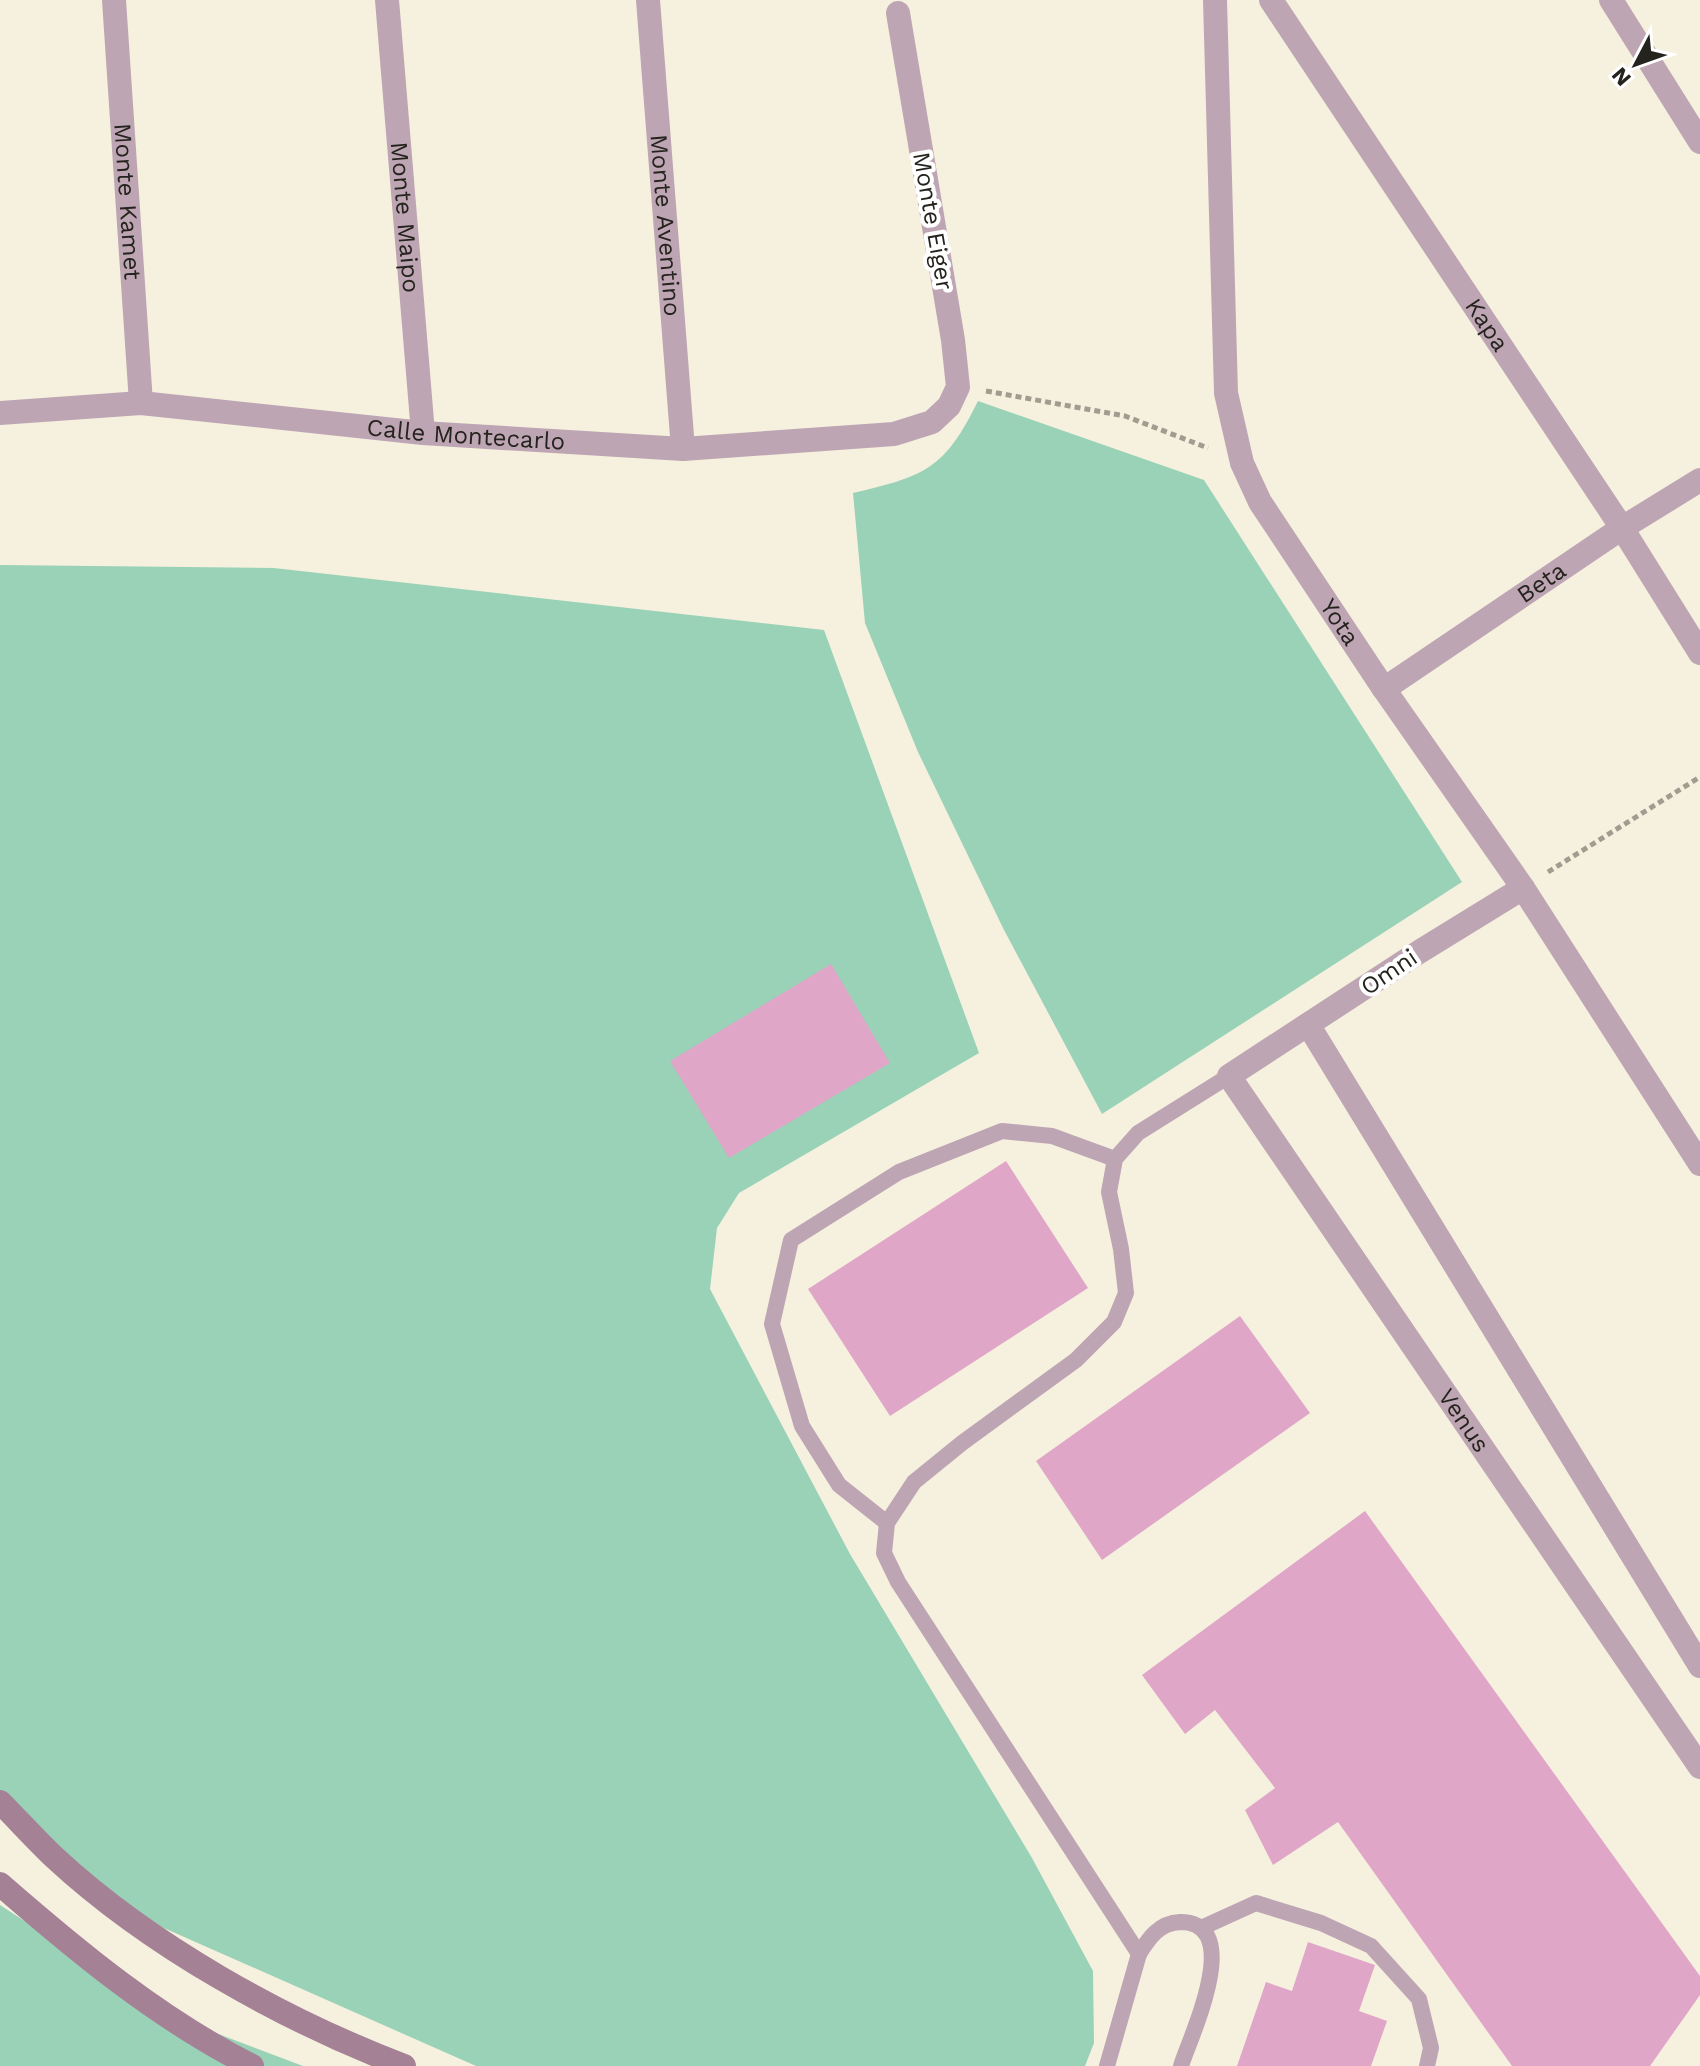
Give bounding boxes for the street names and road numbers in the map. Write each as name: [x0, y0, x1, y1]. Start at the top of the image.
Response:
street label: Monte Kamet: [108, 122, 147, 281]
street label: Monte Aventino: [645, 133, 687, 317]
street label: Monte Maipo: [385, 141, 425, 294]
street label: Monte Eiger: [907, 150, 959, 292]
street label: Kapa: [1459, 293, 1515, 357]
street label: Calle Montecarlo: [365, 413, 566, 456]
street label: Beta: [1512, 556, 1571, 609]
street label: Yota: [1314, 594, 1365, 651]
street label: Omni: [1355, 943, 1423, 1001]
street label: Venus: [1432, 1383, 1495, 1458]

